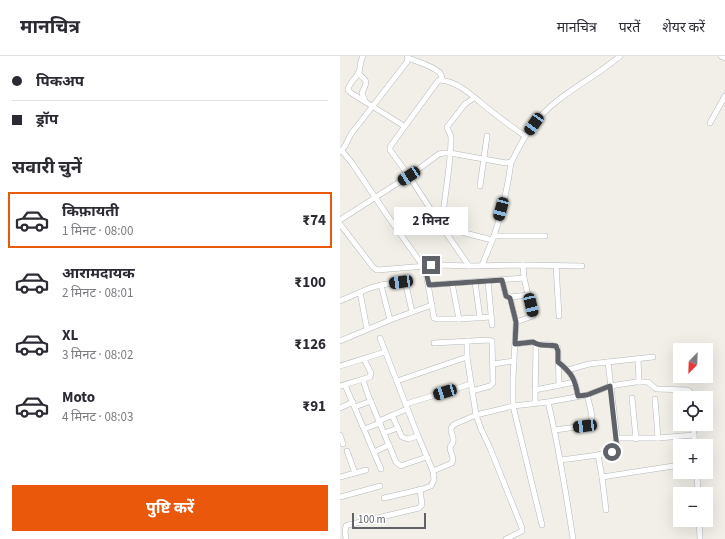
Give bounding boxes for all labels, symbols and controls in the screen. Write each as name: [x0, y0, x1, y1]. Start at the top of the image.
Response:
text: मानचित्र: [20, 14, 80, 41]
text: मानचित्र: [557, 18, 597, 38]
text: परतें: [619, 18, 640, 38]
text: शेयर करें: [662, 18, 705, 38]
text: पिकअप: [36, 71, 84, 92]
text: ड्रॉप: [36, 109, 58, 130]
car: [522, 111, 546, 137]
text: सवारी चुनें: [12, 155, 82, 180]
car: [396, 164, 422, 188]
car: [492, 196, 510, 222]
text: किफ़ायती: [62, 201, 119, 222]
icon: car: [14, 202, 50, 238]
callout: 2 मिनट: [394, 207, 468, 235]
text: ₹74: [302, 210, 326, 231]
text: 2 मिनट: [413, 212, 449, 230]
text: 1 मिनट · 08:00: [62, 222, 134, 240]
route end: [422, 256, 440, 274]
text: आरामदायक: [62, 263, 135, 284]
icon: car: [14, 264, 50, 300]
text: ₹100: [294, 272, 326, 293]
car: [388, 274, 414, 290]
text: 2 मिनट · 08:01: [62, 284, 134, 302]
car: [522, 292, 540, 318]
text: XL: [62, 325, 78, 346]
icon: car: [14, 326, 50, 362]
text: ₹126: [294, 334, 326, 355]
north arrow: [673, 343, 713, 383]
map controls: [673, 343, 713, 527]
text: 3 मिनट · 08:02: [62, 346, 134, 364]
car: [432, 383, 458, 401]
text: Moto: [62, 387, 95, 408]
icon: car: [14, 388, 50, 424]
button: locate: [673, 391, 713, 431]
text: ₹91: [302, 396, 326, 417]
text: 4 मिनट · 08:03: [62, 408, 134, 426]
car: [572, 419, 598, 433]
button: +: [673, 439, 713, 479]
route start: [603, 443, 621, 461]
button: पुष्टि करें: [12, 485, 328, 531]
button: −: [673, 487, 713, 527]
scale bar: [352, 511, 426, 530]
text: 100 m: [358, 512, 386, 527]

